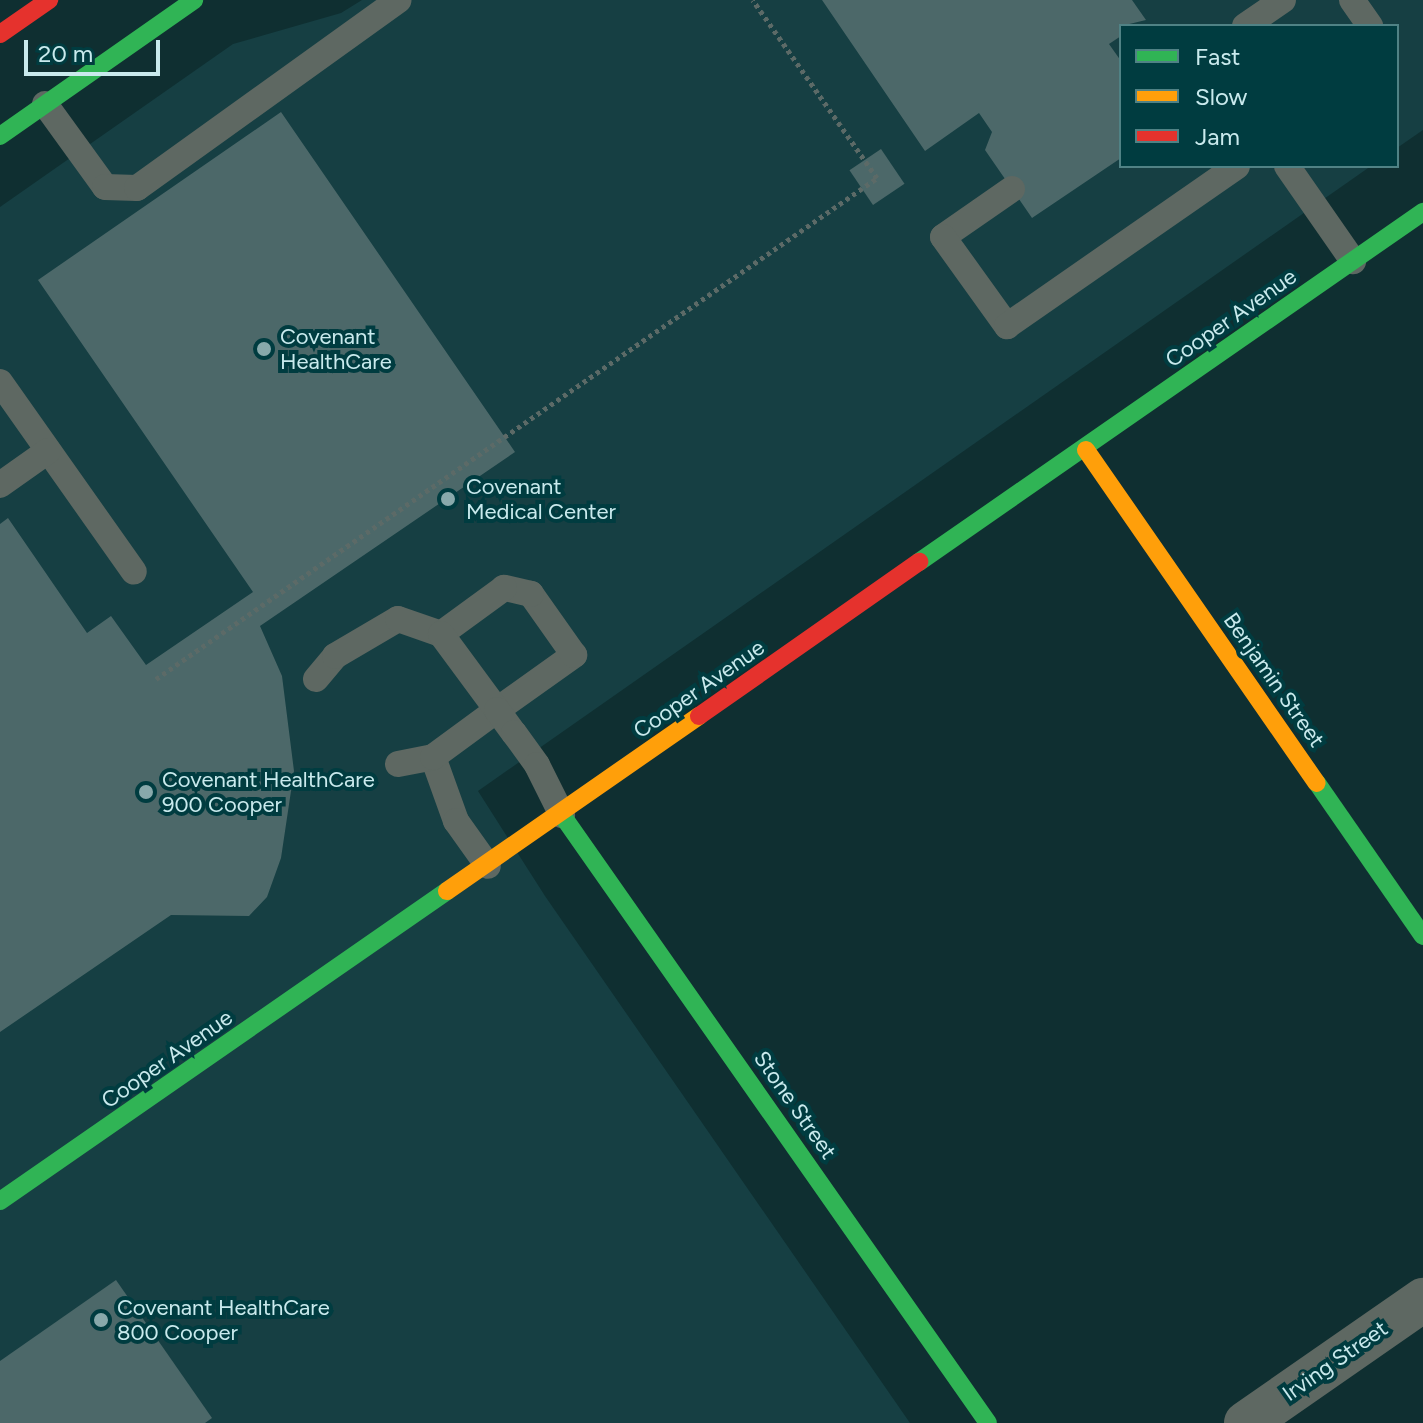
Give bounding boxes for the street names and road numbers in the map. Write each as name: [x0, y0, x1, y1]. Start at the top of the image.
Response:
street label: Cooper Avenue: [1160, 263, 1302, 373]
street label: Benjamin Street: [1218, 608, 1330, 752]
street label: Cooper Avenue: [628, 634, 770, 744]
street label: Cooper Avenue: [96, 1004, 238, 1114]
street label: Stone Street: [748, 1046, 842, 1164]
street label: Irving Street: [1277, 1315, 1393, 1407]

